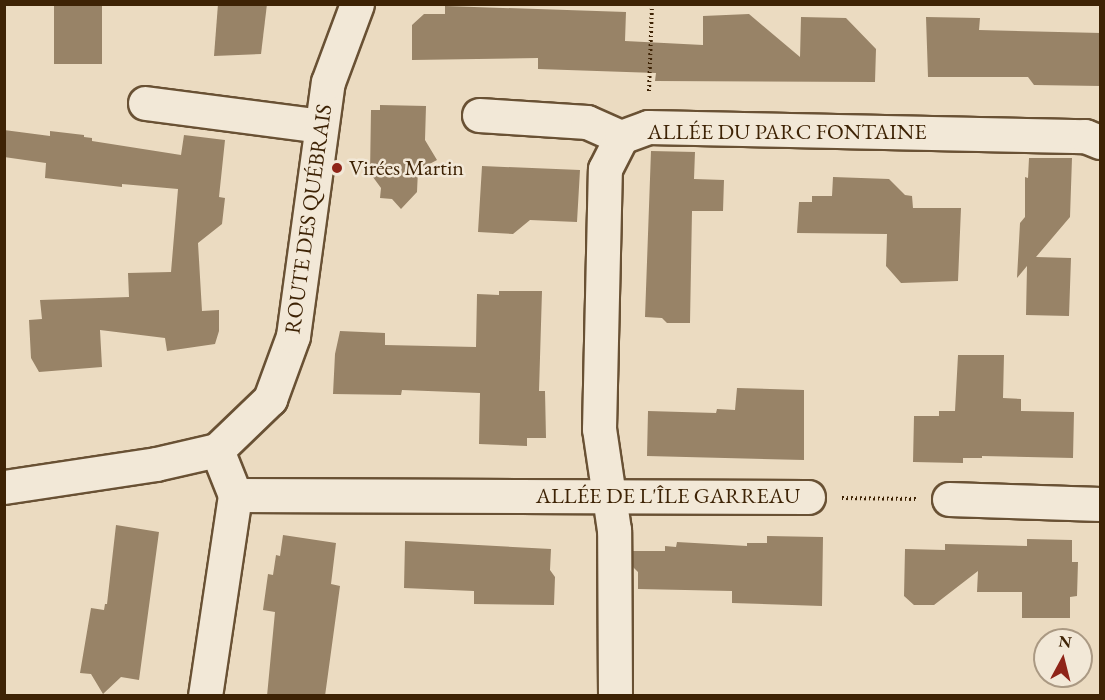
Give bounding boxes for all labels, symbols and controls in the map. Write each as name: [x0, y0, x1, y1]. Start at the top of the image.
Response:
street label: ROUTE DES QUÉBRAIS: [279, 102, 337, 336]
street label: ALLÉE DU PARC FONTAINE: [647, 119, 927, 145]
place label: Virées Martin: [349, 155, 464, 181]
marker: Virées Martin: [330, 161, 344, 175]
street label: ALLÉE DE L'ÎLE GARREAU: [536, 483, 800, 509]
north arrow: [1033, 628, 1093, 688]
text: N: [1057, 630, 1073, 653]

